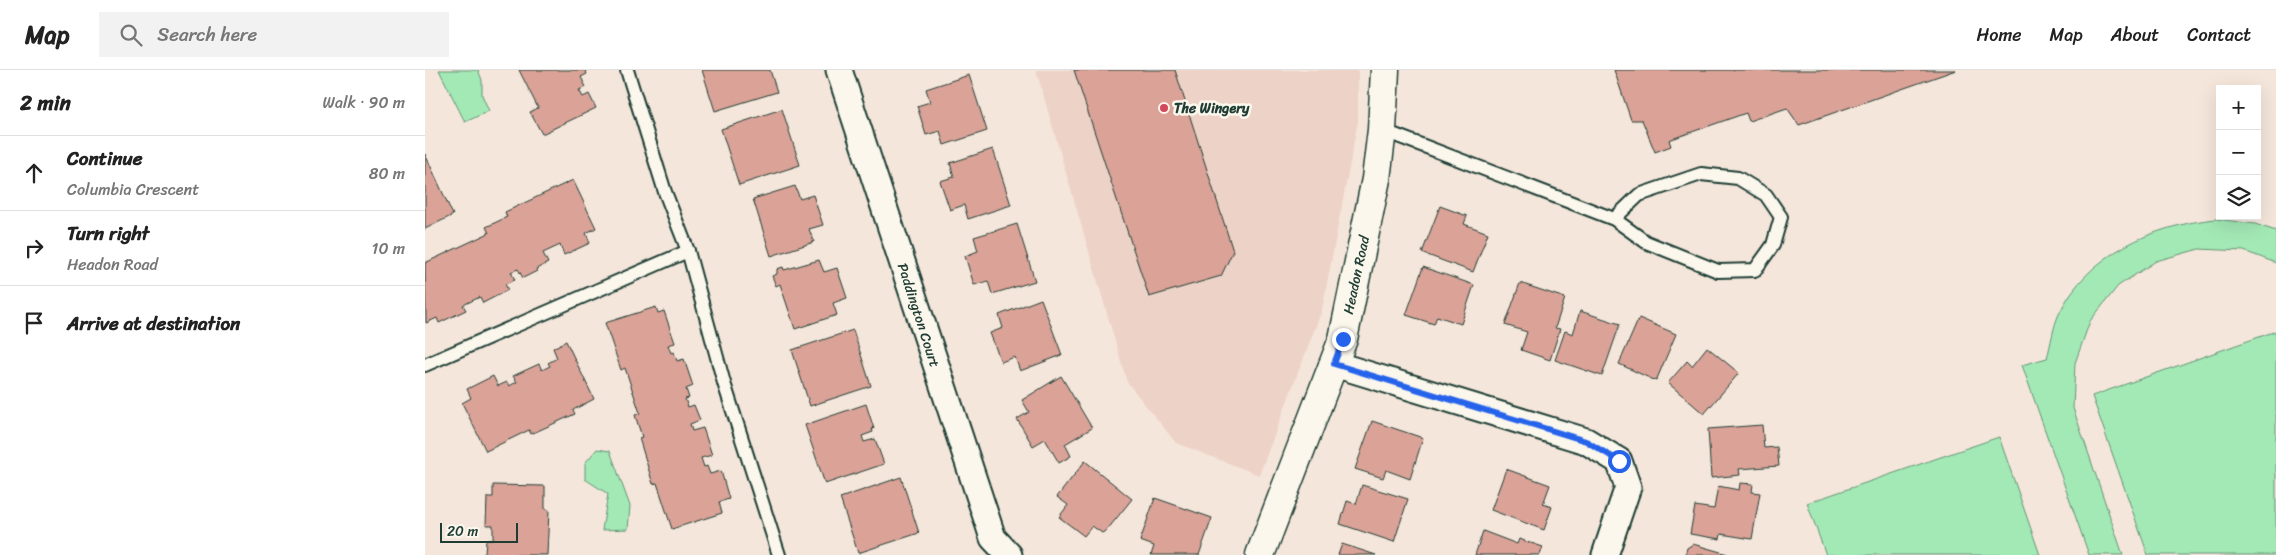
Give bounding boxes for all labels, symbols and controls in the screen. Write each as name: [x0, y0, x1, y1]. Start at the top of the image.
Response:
search box: [99, 12, 449, 57]
text: Map: [25, 14, 69, 56]
text: Search here: [157, 18, 257, 51]
text: Home: [1977, 19, 2022, 51]
text: Map: [2050, 19, 2083, 51]
text: About: [2111, 19, 2159, 51]
text: Contact: [2187, 19, 2251, 51]
icon: search: [117, 21, 145, 49]
text: 2 min: [20, 84, 71, 122]
map controls: [2216, 85, 2261, 220]
button: +: [2216, 85, 2261, 130]
text: Walk · 90 m: [323, 88, 405, 117]
place label: The Wingery: [1174, 96, 1250, 121]
marker: The Wingery: [1158, 102, 1170, 114]
button: −: [2216, 130, 2261, 175]
text: Continue: [67, 142, 143, 175]
icon: ahead: [20, 159, 48, 187]
text: 80 m: [369, 159, 405, 188]
text: Columbia Crescent: [67, 175, 199, 204]
button: layers: [2216, 175, 2261, 220]
text: Turn right: [67, 217, 149, 250]
street label: Headon Road: [1336, 232, 1377, 317]
icon: right: [20, 234, 48, 262]
text: 10 m: [372, 234, 405, 263]
text: Headon Road: [67, 250, 158, 279]
street label: Paddington Court: [890, 260, 947, 371]
text: Arrive at destination: [67, 307, 240, 340]
icon: arrive: [20, 309, 48, 337]
route end: [1332, 328, 1355, 351]
route start: [1608, 450, 1631, 473]
text: 20 m: [447, 519, 478, 544]
scale bar: [440, 520, 517, 543]

